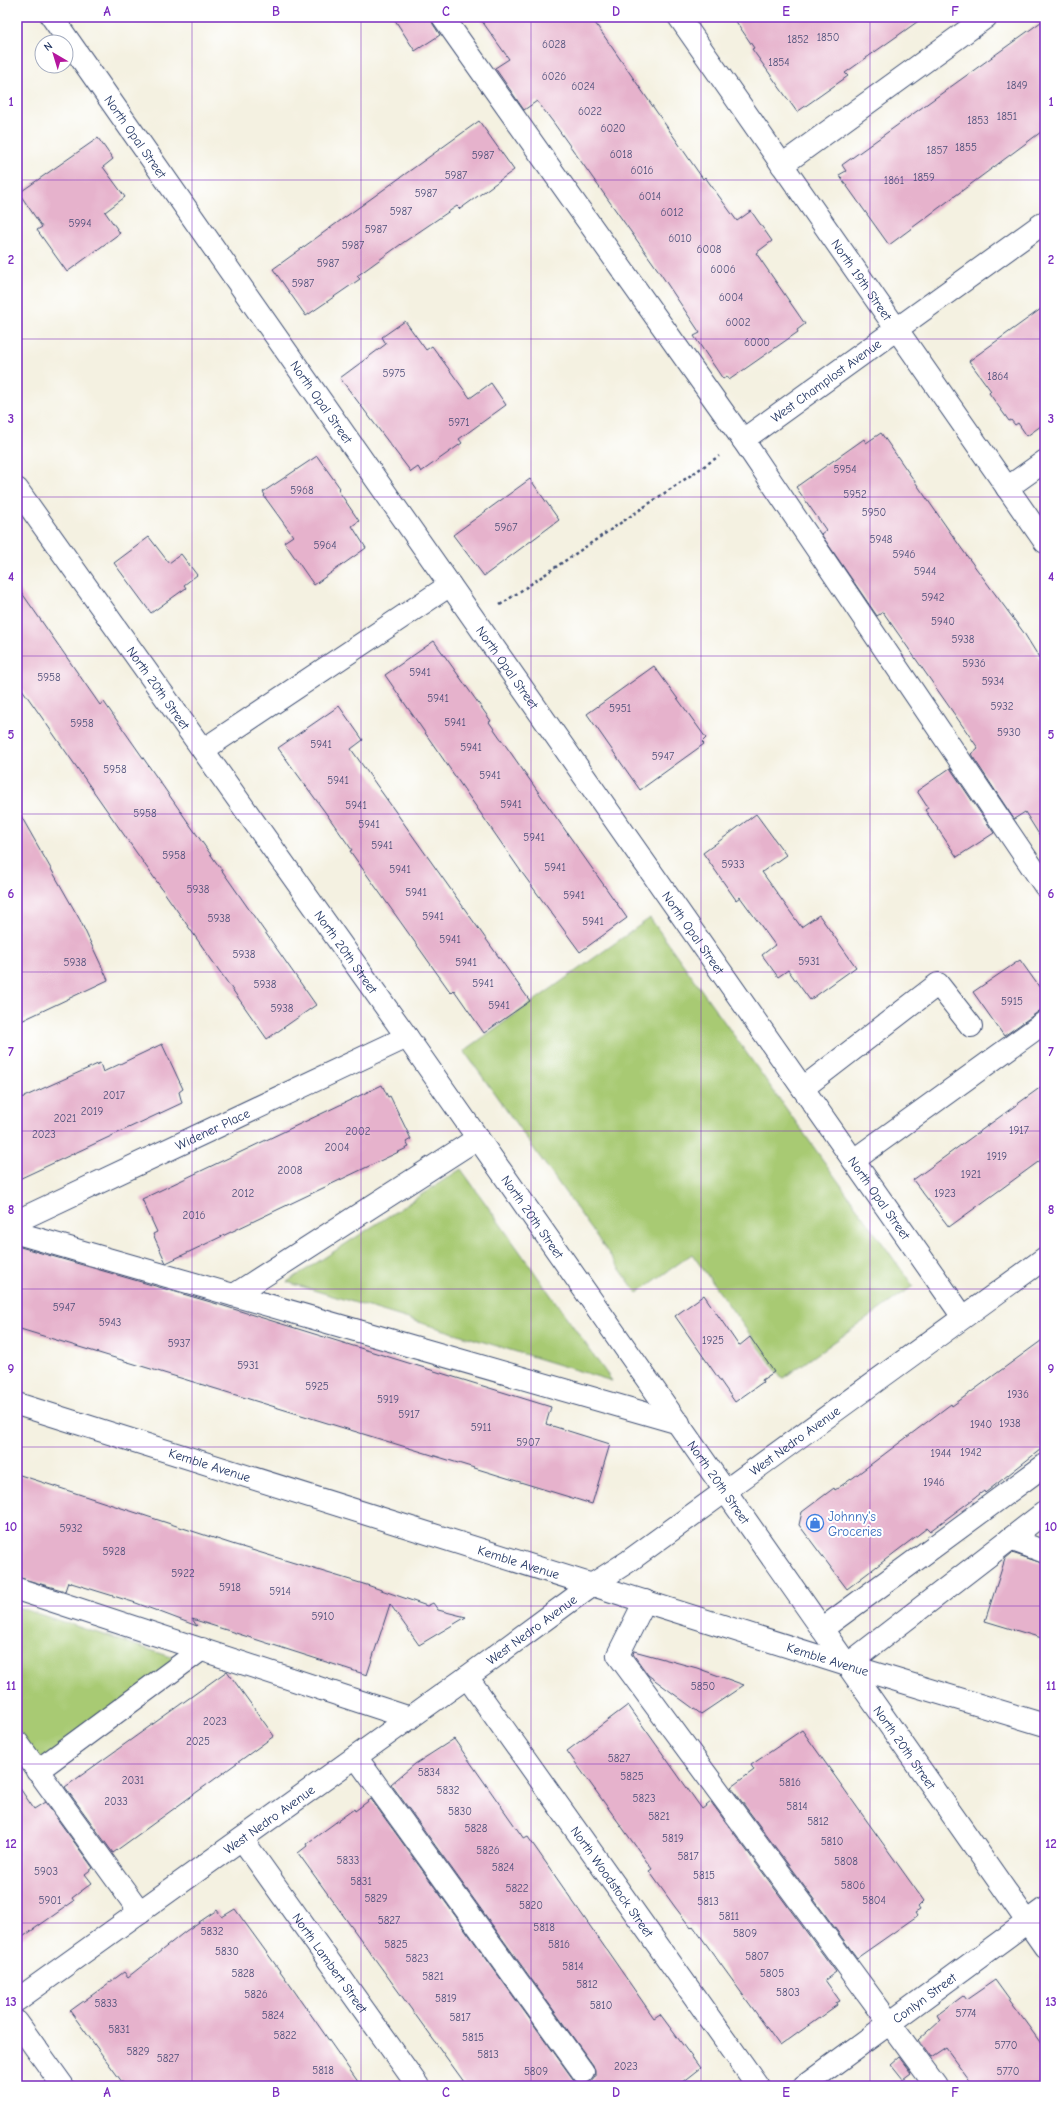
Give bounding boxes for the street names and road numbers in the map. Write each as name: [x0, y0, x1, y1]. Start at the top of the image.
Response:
street label: North Opal Street: [101, 93, 170, 182]
street label: North 19th Street: [828, 236, 896, 324]
street label: West Champlost Avenue: [768, 336, 885, 426]
street label: North Opal Street: [287, 358, 356, 447]
street label: North Opal Street: [473, 623, 542, 713]
street label: North 20th Street: [124, 644, 193, 733]
street label: North Opal Street: [659, 889, 728, 978]
street label: North 20th Street: [311, 908, 381, 997]
street label: Widener Place: [173, 1105, 253, 1153]
street label: North Opal Street: [845, 1154, 914, 1243]
street label: North 20th Street: [498, 1172, 568, 1262]
street label: West Nedro Avenue: [747, 1403, 843, 1479]
street label: North 20th Street: [684, 1438, 754, 1528]
street label: Kemble Avenue: [167, 1445, 253, 1485]
street label: Kemble Avenue: [476, 1542, 562, 1582]
street label: West Nedro Avenue: [484, 1591, 580, 1668]
street label: Kemble Avenue: [785, 1640, 871, 1679]
street label: North 20th Street: [870, 1703, 940, 1793]
street label: West Nedro Avenue: [221, 1782, 318, 1857]
street label: North Woodstock Street: [568, 1824, 657, 1941]
street label: North Lambert Street: [289, 1910, 371, 2017]
street label: Conlyn Street: [890, 1969, 960, 2026]

